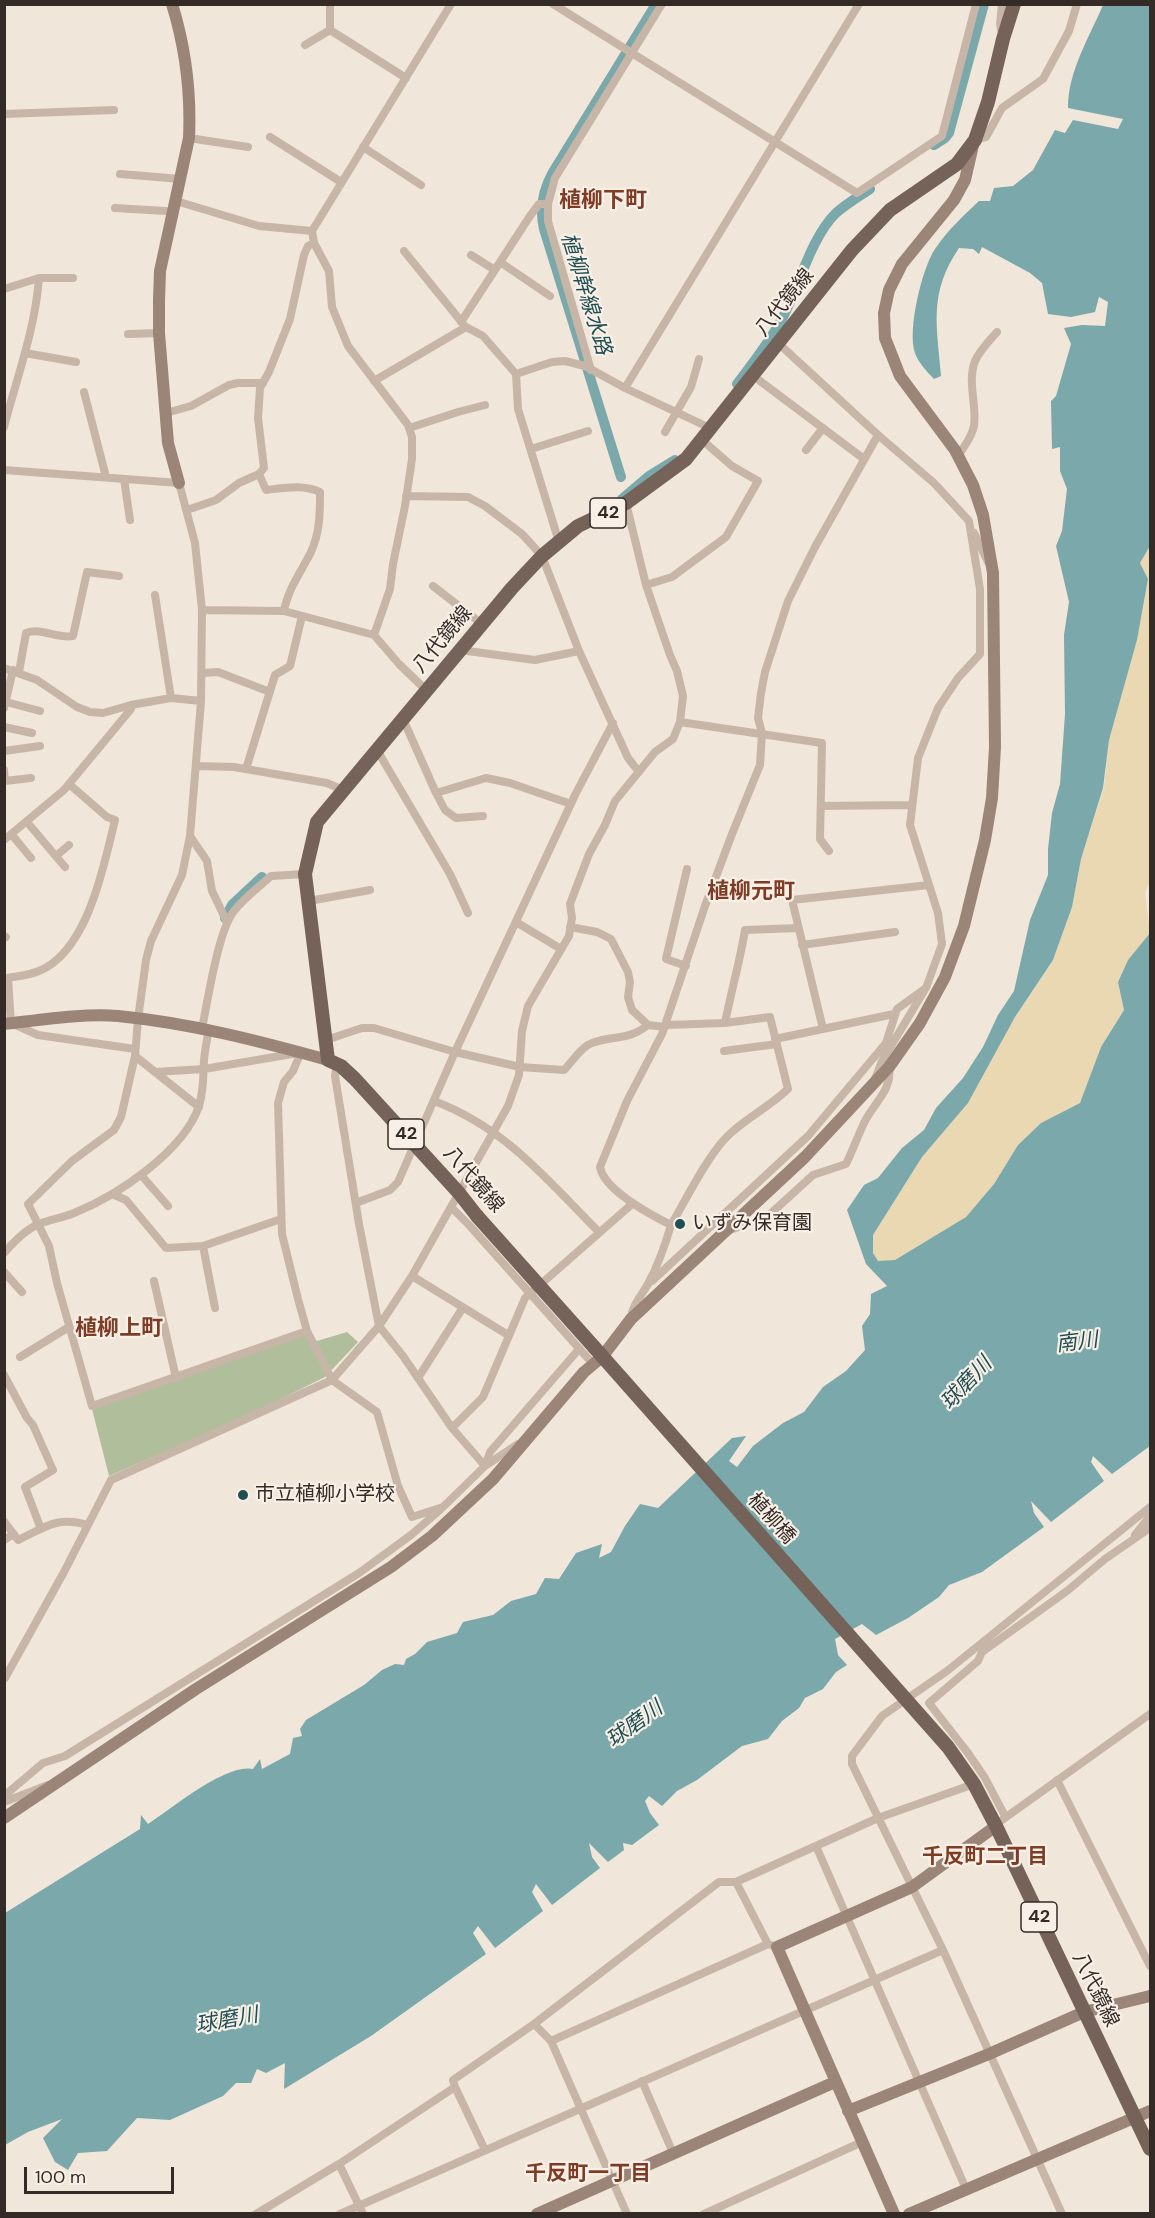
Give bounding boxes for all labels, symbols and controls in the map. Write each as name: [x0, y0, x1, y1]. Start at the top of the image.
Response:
district label: 植柳下町: [559, 188, 647, 214]
water label: 植柳幹線水路: [555, 230, 615, 358]
street label: 八代鏡線: [751, 264, 819, 342]
road number: 42: [590, 498, 626, 528]
street label: 八代鏡線: [408, 602, 478, 678]
district label: 植柳元町: [707, 879, 795, 905]
road number: 42: [388, 1119, 424, 1149]
street label: 八代鏡線: [438, 1142, 508, 1218]
place label: いずみ保育園: [692, 1212, 812, 1236]
marker: いずみ保育園: [673, 1217, 687, 1231]
district label: 植柳上町: [75, 1316, 163, 1342]
water label: 南川: [1055, 1328, 1099, 1358]
water label: 球磨川: [936, 1352, 998, 1416]
place label: 市立植柳小学校: [255, 1483, 395, 1507]
marker: 市立植柳小学校: [236, 1488, 250, 1502]
street label: 植柳橋: [742, 1489, 800, 1549]
water label: 球磨川: [602, 1696, 668, 1754]
district label: 千反町二丁目: [922, 1844, 1048, 1870]
road number: 42: [1021, 1902, 1057, 1932]
street label: 八代鏡線: [1067, 1949, 1123, 2031]
water label: 球磨川: [194, 2003, 260, 2039]
scale bar: [27, 2155, 177, 2193]
district label: 千反町一丁目: [525, 2161, 651, 2187]
text: 100 m: [35, 2165, 86, 2189]

